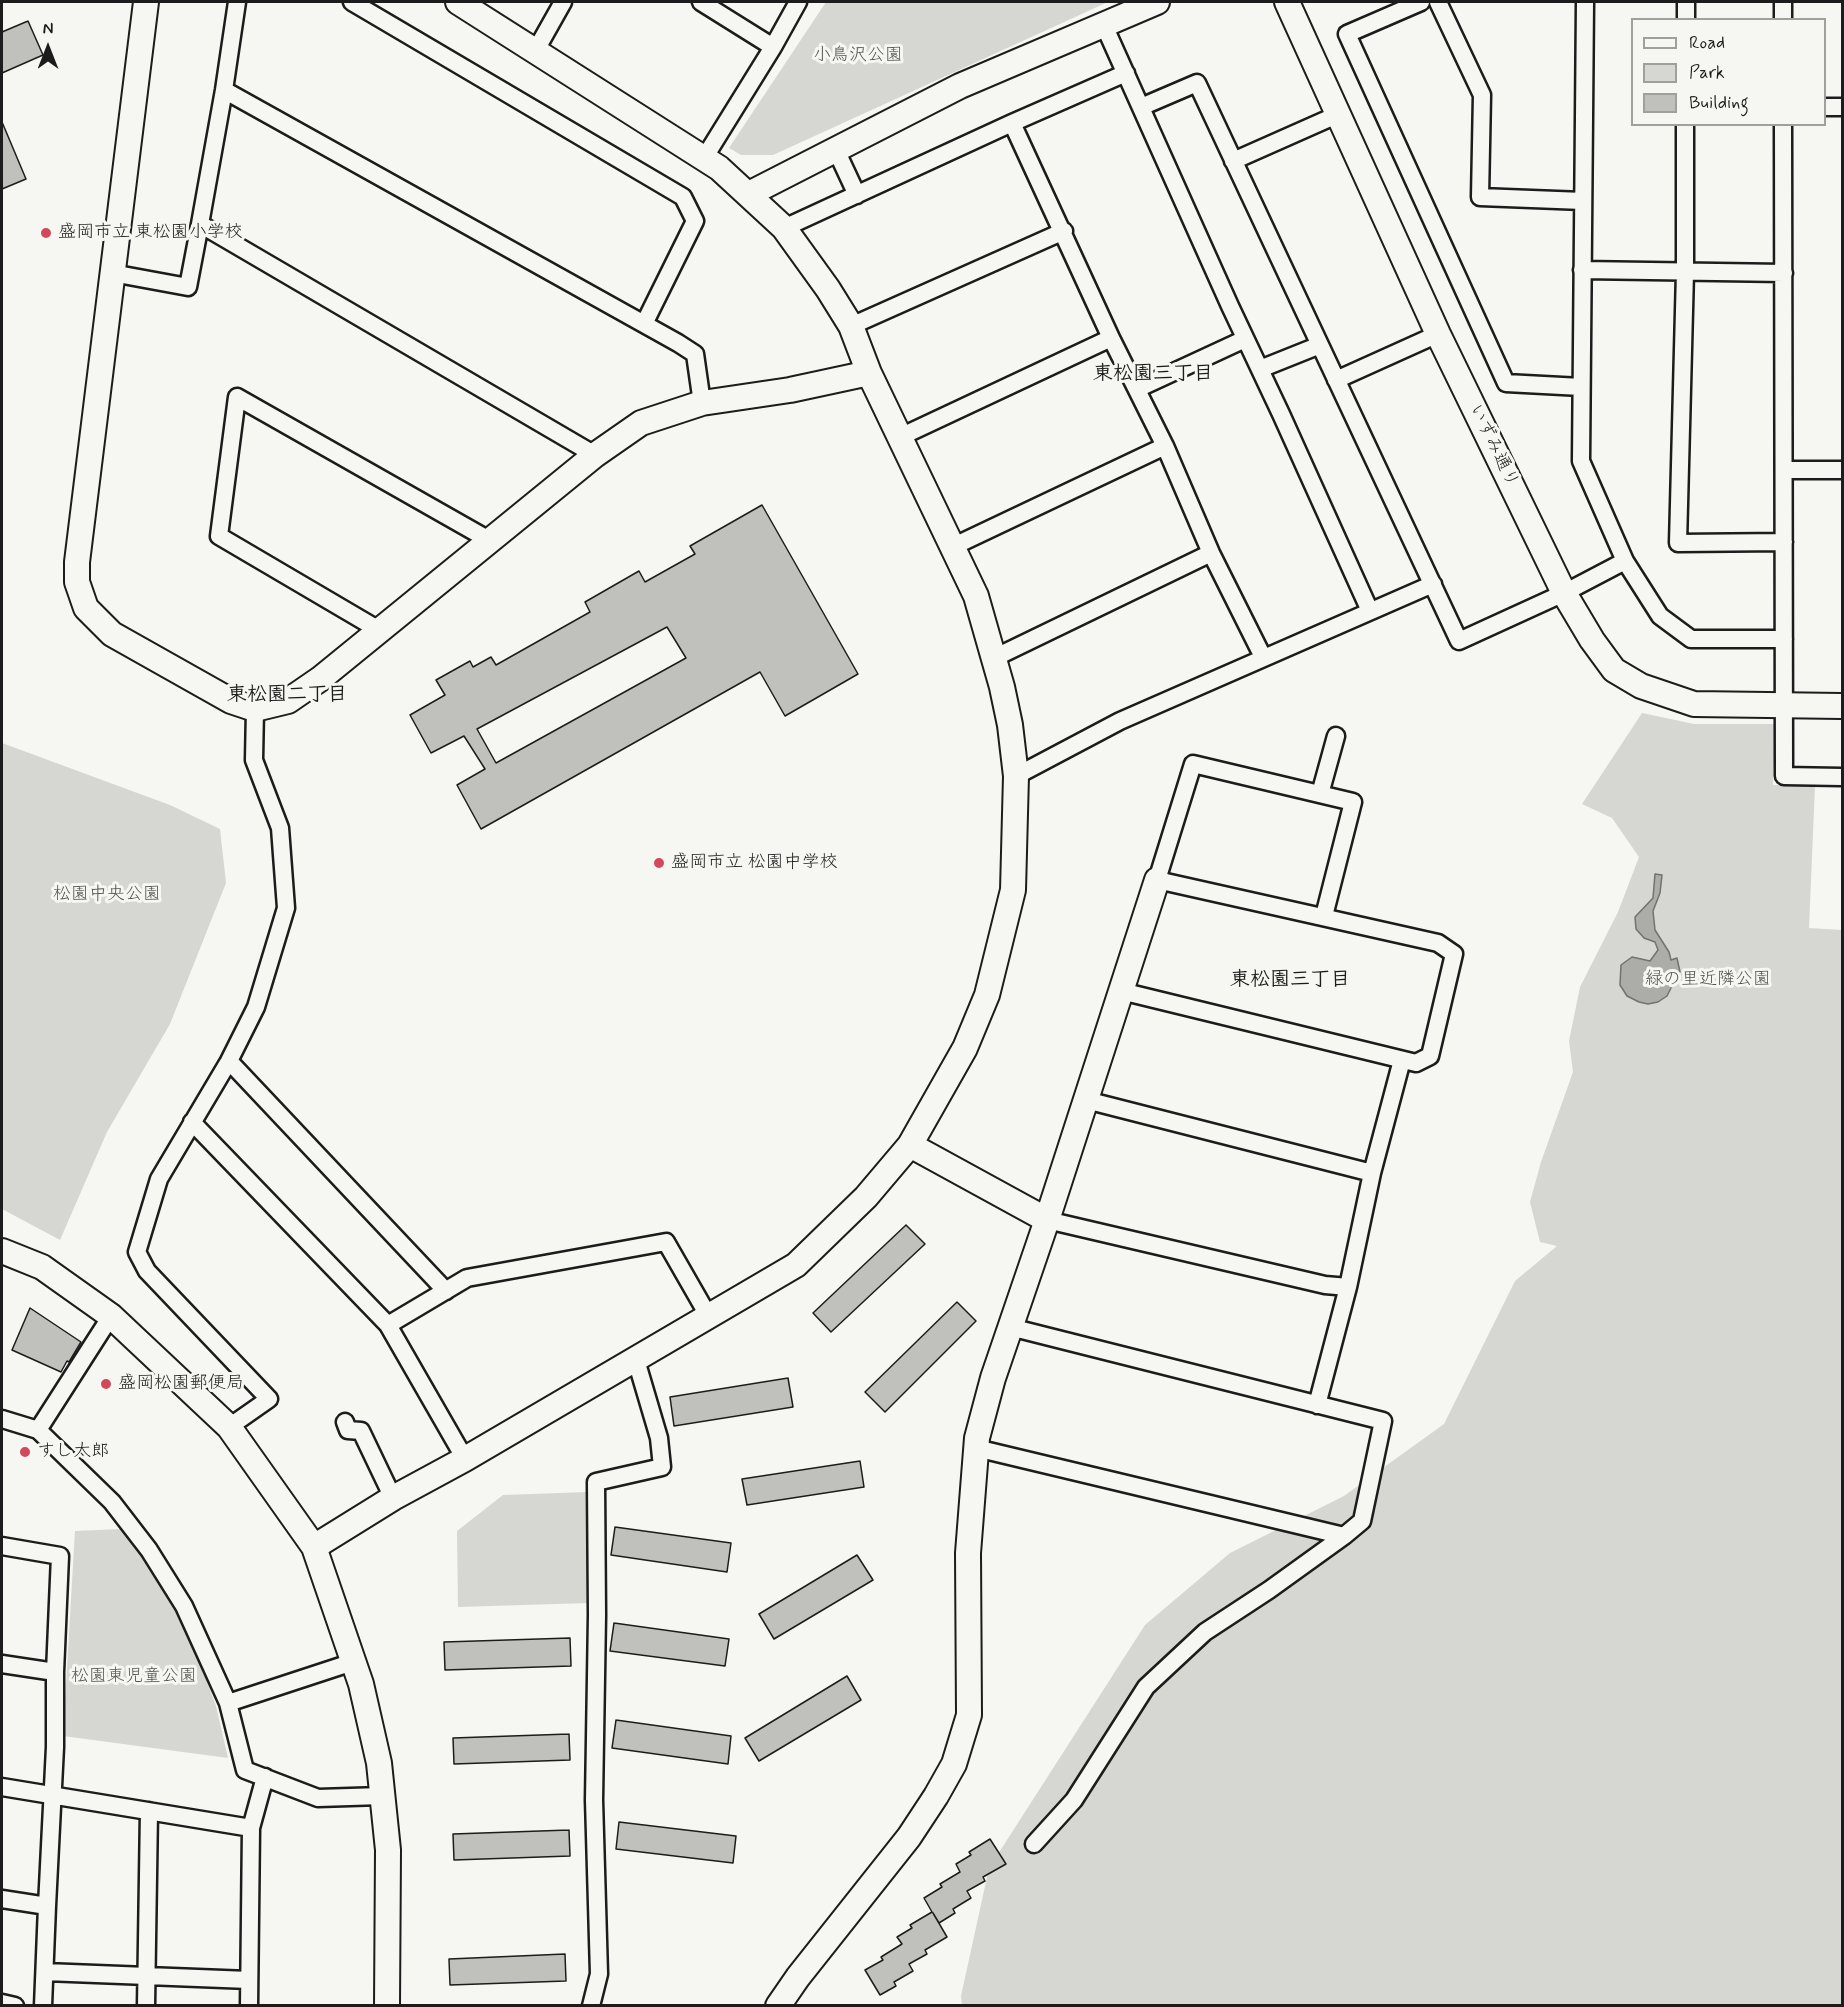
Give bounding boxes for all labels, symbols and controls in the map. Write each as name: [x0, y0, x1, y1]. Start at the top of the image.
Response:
north arrow: [18, 18, 78, 78]
legend: [1631, 18, 1826, 126]
text: N: [43, 19, 53, 40]
text: Road: [1689, 31, 1725, 55]
park label: 小鳥沢公園: [813, 45, 903, 67]
text: Park: [1689, 61, 1725, 85]
text: Building: [1689, 91, 1749, 115]
place label: 盛岡市立 東松園小学校: [58, 222, 243, 244]
marker: 盛岡市立 東松園小学校: [39, 226, 53, 240]
district label: 東松園三丁目: [1093, 363, 1213, 387]
street label: いずみ通り: [1464, 401, 1522, 491]
district label: 東松園二丁目: [227, 684, 347, 708]
place label: 盛岡市立 松園中学校: [671, 852, 838, 874]
marker: 盛岡市立 松園中学校: [652, 856, 666, 870]
park label: 松園中央公園: [53, 884, 161, 906]
district label: 東松園三丁目: [1230, 969, 1350, 993]
park label: 緑の里近隣公園: [1645, 969, 1771, 991]
place label: 盛岡松園郵便局: [118, 1373, 244, 1395]
marker: 盛岡松園郵便局: [99, 1377, 113, 1391]
place label: すし太郎: [37, 1441, 109, 1463]
marker: すし太郎: [18, 1445, 32, 1459]
park label: 松園東児童公園: [71, 1666, 197, 1688]

